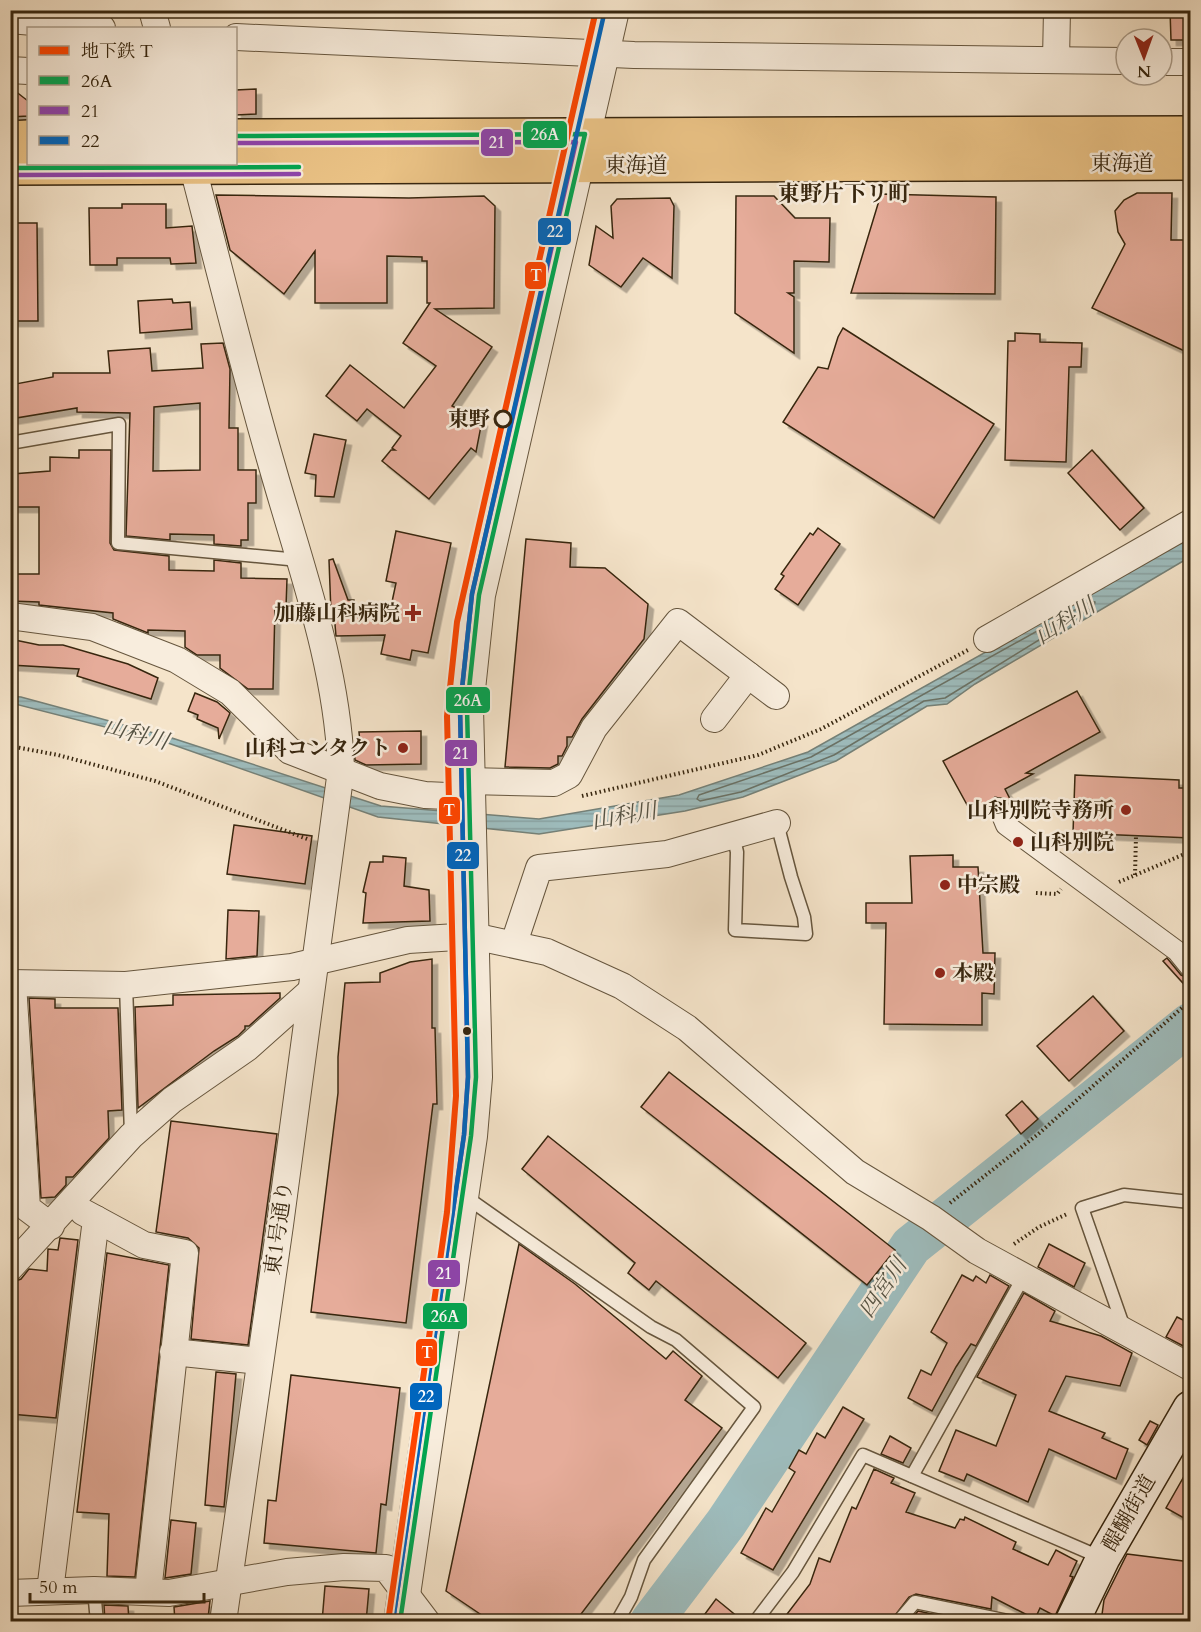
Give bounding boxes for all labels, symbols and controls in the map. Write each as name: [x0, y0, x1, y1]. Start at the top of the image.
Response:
legend: [27, 27, 237, 165]
north arrow: [1114, 27, 1174, 87]
text: 地下鉄 T: [81, 39, 153, 64]
text: N: [1137, 60, 1151, 82]
text: 26A: [81, 69, 112, 94]
text: 21: [81, 99, 99, 124]
line badge: 26A: [522, 120, 568, 149]
text: 26A: [531, 124, 559, 146]
line badge: 21: [480, 128, 514, 157]
text: 22: [81, 129, 99, 154]
text: 21: [489, 132, 505, 154]
street label: 東海道: [1091, 149, 1154, 178]
street label: 東海道: [605, 151, 668, 180]
district label: 東野片下リ町: [778, 179, 910, 209]
line badge: 22: [537, 217, 572, 246]
text: 22: [547, 221, 563, 243]
line badge: T: [524, 261, 547, 290]
text: T: [530, 265, 542, 287]
place label: 東野: [448, 405, 490, 434]
marker: 東野: [494, 410, 512, 428]
water label: 山科川: [1029, 590, 1103, 651]
place label: 加藤山科病院: [274, 599, 400, 628]
marker: 加藤山科病院: [404, 604, 422, 622]
line badge: 26A: [445, 686, 491, 714]
text: 26A: [454, 690, 482, 712]
water label: 山科川: [100, 711, 174, 758]
place label: 山科コンタクト: [245, 734, 391, 763]
line badge: 21: [444, 739, 478, 767]
marker: 山科コンタクト: [396, 741, 410, 755]
text: 21: [453, 743, 469, 765]
water label: 山科川: [589, 795, 661, 837]
line badge: T: [438, 796, 461, 825]
place label: 山科別院寺務所: [967, 796, 1114, 825]
text: T: [443, 800, 455, 822]
marker: 山科別院寺務所: [1119, 803, 1133, 817]
place label: 山科別院: [1030, 828, 1114, 857]
marker: 山科別院: [1011, 835, 1025, 849]
line badge: 22: [446, 841, 480, 870]
text: 22: [455, 845, 471, 867]
place label: 中宗殿: [957, 871, 1020, 900]
marker: 中宗殿: [938, 878, 952, 892]
place label: 本殿: [952, 959, 994, 988]
marker: 本殿: [933, 966, 947, 980]
unlabelled marker: [461, 1025, 473, 1037]
street label: 東1号通り: [258, 1179, 300, 1277]
water label: 四宮川: [852, 1251, 915, 1324]
line badge: 21: [427, 1259, 461, 1288]
text: 21: [436, 1263, 452, 1285]
line badge: 26A: [422, 1302, 468, 1330]
text: 26A: [431, 1306, 459, 1328]
line badge: T: [415, 1338, 438, 1367]
text: T: [421, 1342, 433, 1364]
line badge: 22: [409, 1382, 443, 1411]
text: 22: [418, 1386, 434, 1408]
street label: 醍醐街道: [1095, 1469, 1163, 1557]
scale bar: [30, 1566, 204, 1604]
text: 50 m: [39, 1575, 78, 1600]

